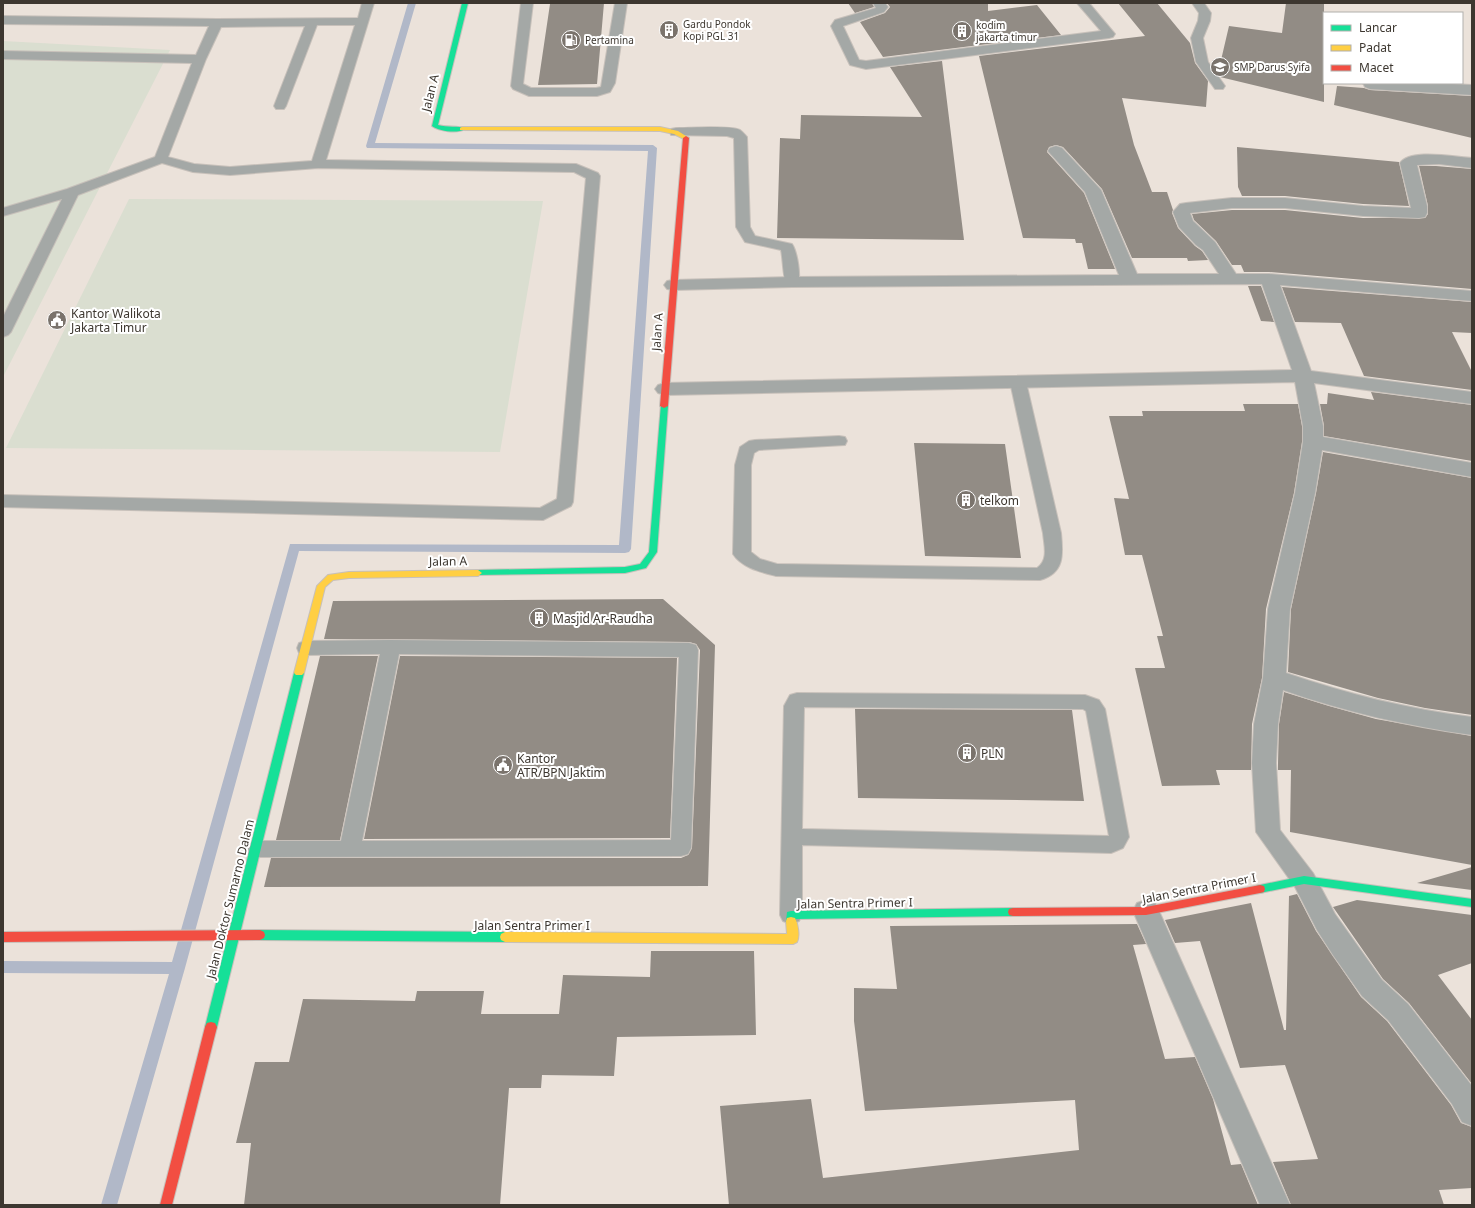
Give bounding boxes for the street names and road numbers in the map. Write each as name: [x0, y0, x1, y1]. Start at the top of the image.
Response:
street label: Jalan A: [417, 72, 443, 114]
street label: Jalan A: [647, 312, 667, 353]
street label: Jalan A: [428, 552, 467, 570]
street label: Jalan Doktor Sumarno Dalam: [202, 818, 258, 981]
street label: Jalan Sentra Primer I: [1140, 869, 1257, 908]
street label: Jalan Sentra Primer I: [796, 893, 913, 913]
street label: Jalan Sentra Primer I: [473, 917, 590, 934]

